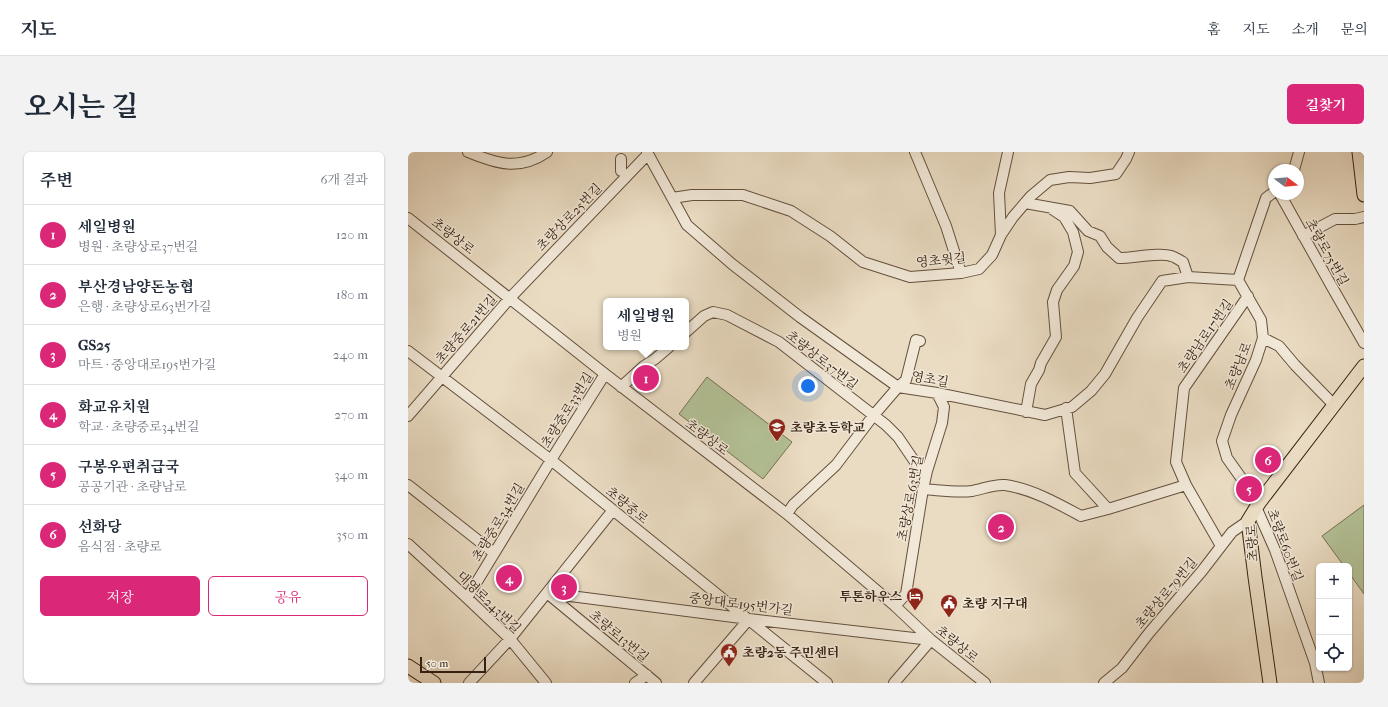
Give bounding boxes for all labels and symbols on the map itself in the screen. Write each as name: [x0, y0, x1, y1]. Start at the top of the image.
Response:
north arrow: [1268, 164, 1304, 200]
street label: 초량상로25번길: [533, 180, 605, 254]
street label: 초량상로: [429, 215, 478, 258]
street label: 초량로75번길: [1302, 216, 1352, 288]
street label: 영초윗길: [915, 250, 967, 270]
street label: 초량중로21번길: [432, 291, 500, 367]
street label: 초량남로17번길: [1174, 296, 1236, 376]
street label: 초량상로37번길: [783, 327, 861, 393]
street label: 초량남로: [1222, 339, 1255, 392]
pin: 1: [633, 363, 659, 393]
street label: 영초길: [910, 368, 950, 390]
street label: 초량중로33번길: [538, 370, 596, 450]
your location: [798, 376, 818, 396]
street label: 초량상로: [682, 416, 732, 458]
school or university icon: 초량초등학교: [767, 417, 787, 442]
place label: 초량초등학교: [790, 420, 866, 435]
pin: 6: [1255, 445, 1281, 475]
street label: 초량상로63번길: [894, 454, 926, 542]
pin: 5: [1236, 474, 1262, 504]
street label: 초량중로34번길: [469, 480, 527, 564]
street label: 초량중로: [603, 483, 652, 527]
street label: 초량로60번길: [1264, 506, 1306, 584]
pin: 2: [988, 512, 1014, 542]
street label: 초량로: [1243, 523, 1261, 562]
street label: 초량상로79번길: [1132, 554, 1200, 632]
pin: 4: [496, 563, 522, 593]
street label: 대영로243번길: [454, 568, 524, 636]
pin: 3: [551, 572, 577, 602]
hotel icon: 투톤하우스: [905, 586, 925, 611]
place label: 투톤하우스: [839, 589, 902, 604]
street label: 중앙대로195번가길: [688, 590, 794, 618]
public building icon: 초량 지구대: [939, 593, 959, 618]
place label: 초량 지구대: [962, 596, 1028, 611]
street label: 초량로13번길: [586, 607, 652, 665]
street label: 초량상로: [933, 622, 982, 666]
public building icon: 초량2동 주민센터: [719, 642, 739, 667]
place label: 초량2동 주민센터: [742, 645, 839, 660]
scale bar: [420, 655, 486, 674]

